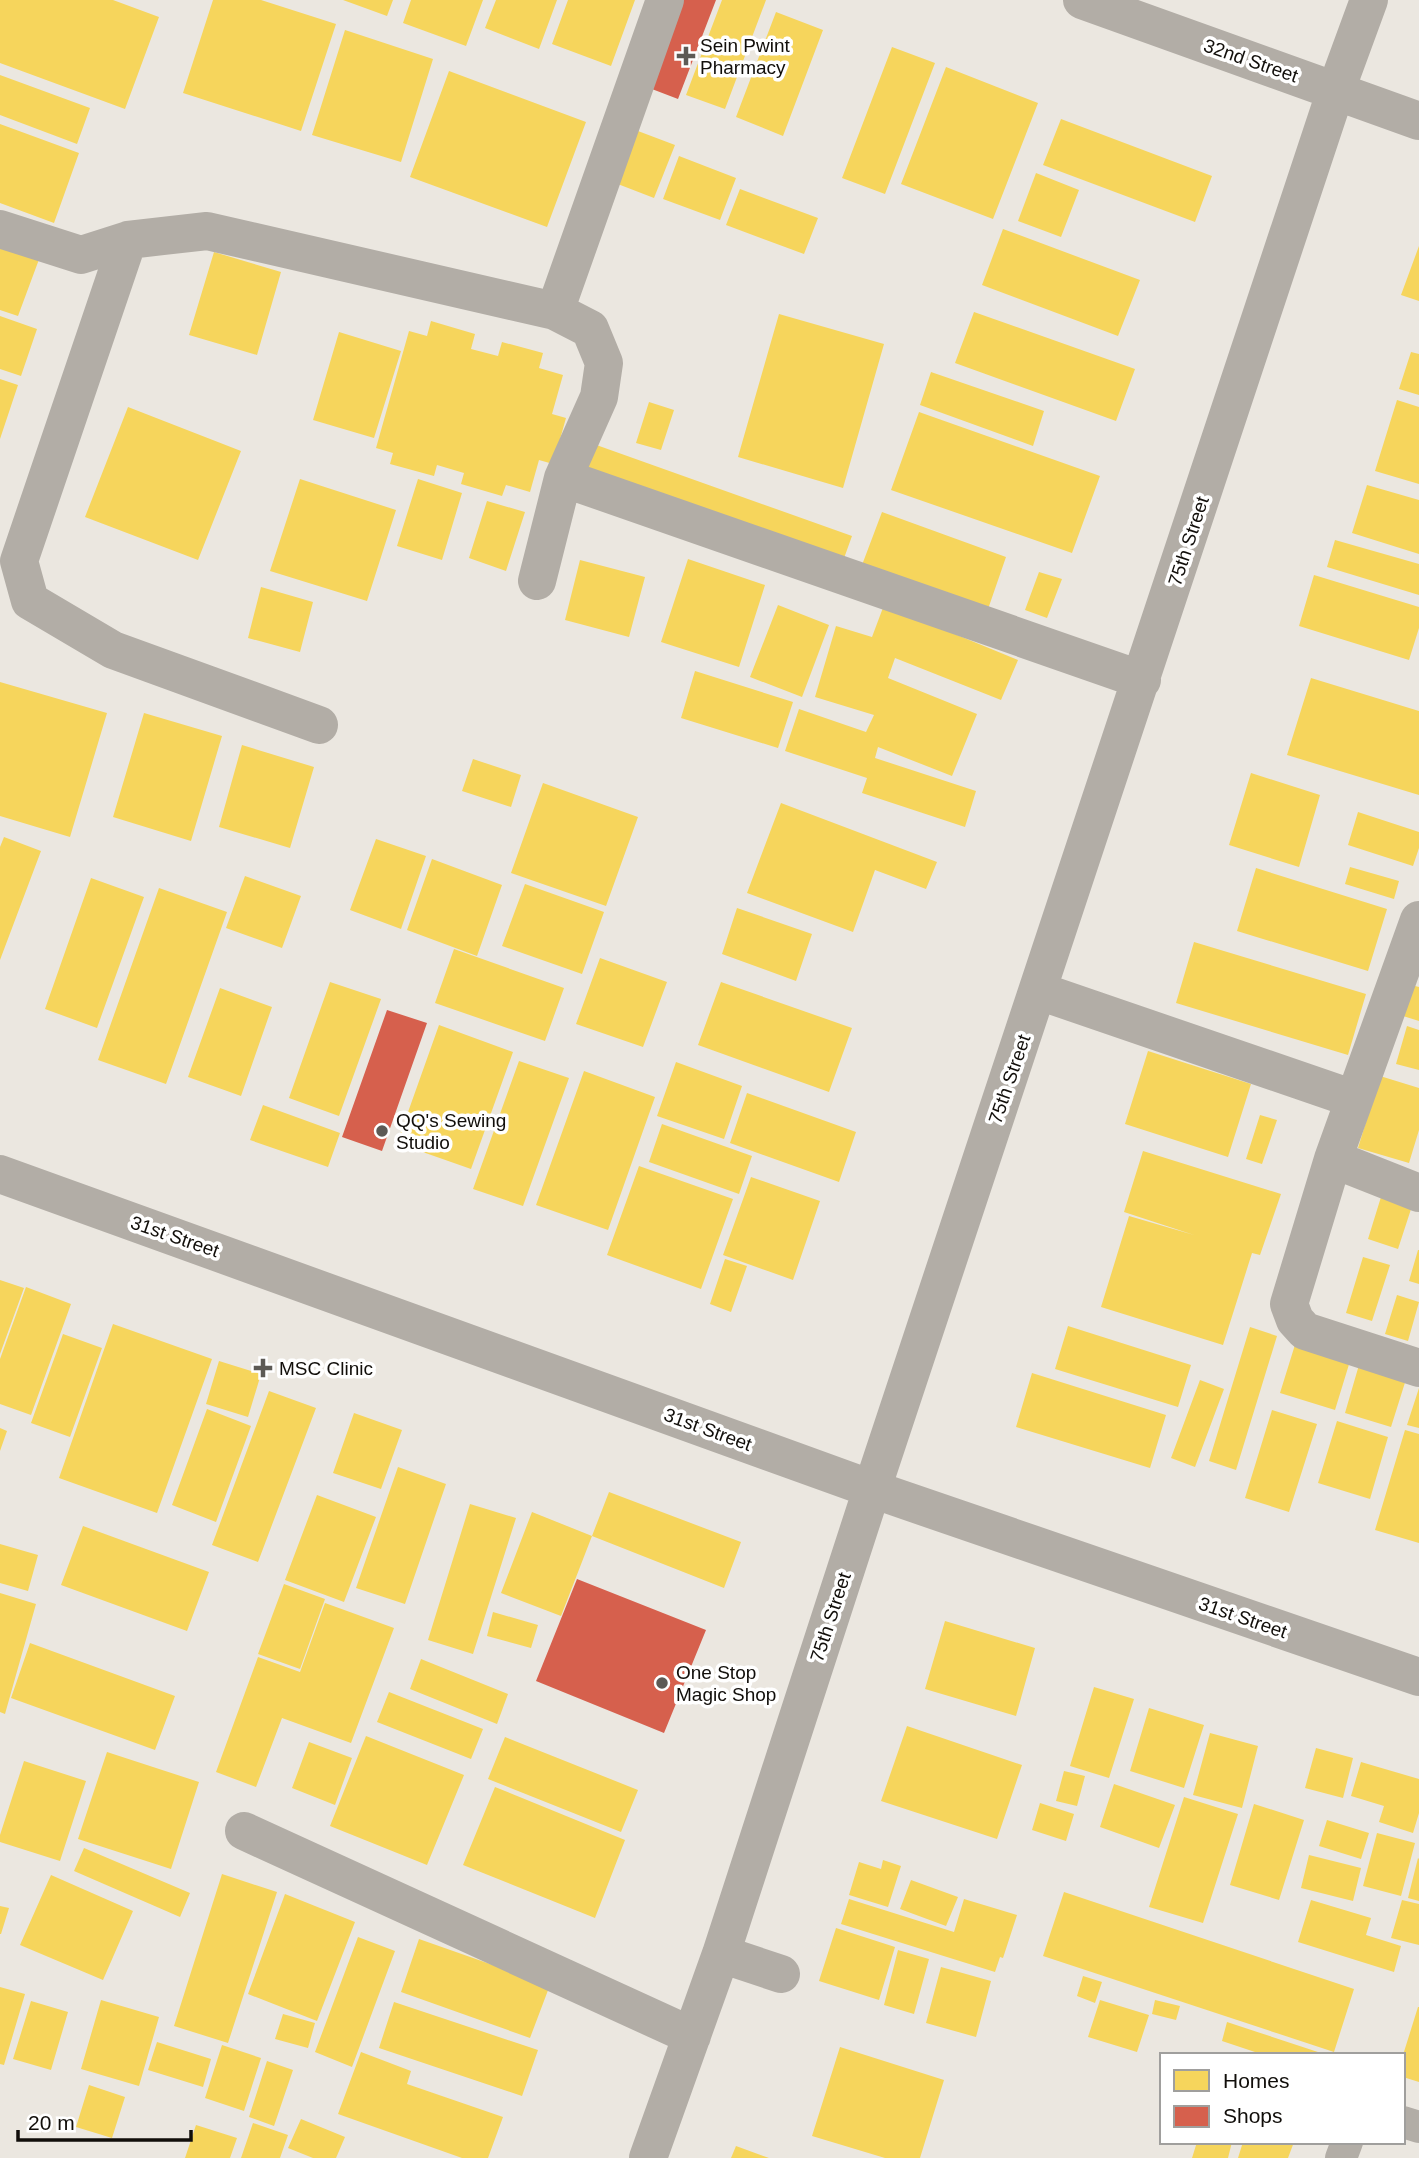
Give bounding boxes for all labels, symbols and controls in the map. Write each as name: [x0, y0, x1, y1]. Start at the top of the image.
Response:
place label: Sein Pwint Pharmacy: [700, 35, 790, 78]
street label: 32nd Street: [1201, 35, 1301, 87]
marker: Sein Pwint Pharmacy: [678, 48, 694, 64]
street label: 75th Street: [1164, 493, 1213, 589]
street label: 75th Street: [984, 1031, 1035, 1127]
place label: QQ's Sewing Studio: [396, 1110, 506, 1153]
marker: QQ's Sewing Studio: [374, 1123, 390, 1139]
street label: 31st Street: [128, 1212, 222, 1262]
marker: MSC Clinic: [253, 1358, 273, 1378]
place label: MSC Clinic: [279, 1358, 373, 1379]
street label: 31st Street: [661, 1404, 755, 1455]
street label: 75th Street: [806, 1569, 855, 1665]
street label: 31st Street: [1196, 1593, 1290, 1643]
place label: One Stop Magic Shop: [676, 1662, 776, 1705]
marker: One Stop Magic Shop: [654, 1675, 670, 1691]
legend: [1160, 2053, 1405, 2144]
text: Homes: [1223, 2069, 1290, 2092]
scale bar: [18, 2098, 191, 2142]
text: Shops: [1223, 2104, 1283, 2127]
text: 20 m: [28, 2111, 75, 2134]

